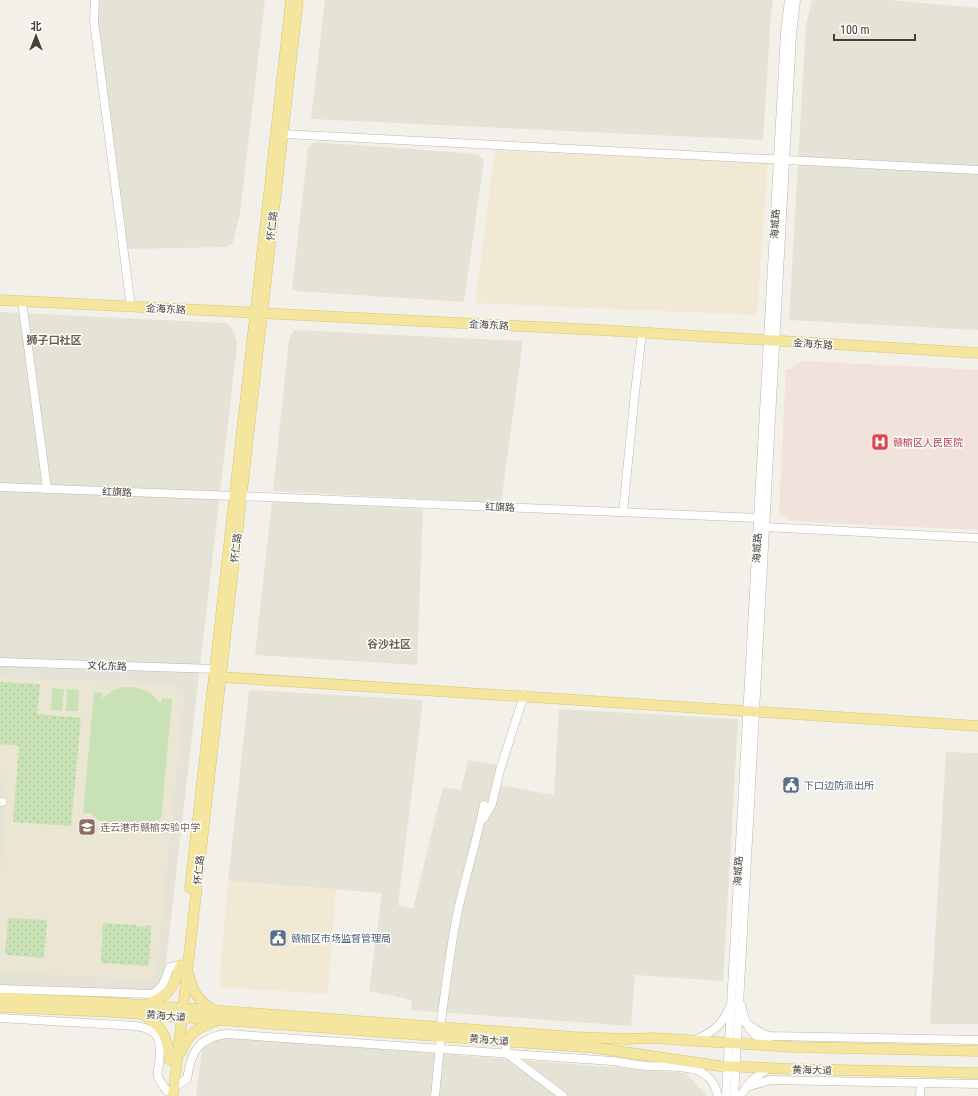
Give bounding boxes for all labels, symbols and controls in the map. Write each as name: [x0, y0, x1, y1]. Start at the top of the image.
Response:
north arrow: [16, 16, 56, 56]
scale bar: [834, 16, 915, 42]
text: 北: [31, 20, 42, 33]
text: 100 m: [840, 23, 870, 37]
street label: 海城路: [769, 209, 781, 239]
street label: 怀仁路: [265, 210, 279, 242]
street label: 金海东路: [146, 302, 186, 316]
street label: 金海东路: [469, 318, 509, 332]
district label: 狮子口社区: [27, 334, 82, 347]
street label: 金海东路: [793, 337, 833, 351]
hospital icon: 赣榆区人民医院: [870, 432, 890, 452]
place label: 赣榆区人民医院: [893, 437, 963, 448]
street label: 红旗路: [102, 486, 132, 498]
street label: 红旗路: [485, 501, 515, 513]
street label: 怀仁路: [229, 532, 243, 564]
street label: 海城路: [751, 533, 763, 563]
district label: 谷沙社区: [367, 638, 411, 651]
street label: 文化东路: [87, 660, 127, 672]
public building icon: 下口边防派出所: [781, 775, 801, 795]
place label: 下口边防派出所: [804, 780, 874, 791]
school or university icon: 连云港市赣榆实验中学: [77, 817, 97, 837]
place label: 连云港市赣榆实验中学: [100, 822, 200, 833]
street label: 怀仁路: [192, 855, 206, 885]
street label: 海城路: [732, 856, 744, 886]
public building icon: 赣榆区市场监督管理局: [268, 928, 288, 948]
place label: 赣榆区市场监督管理局: [291, 933, 391, 944]
street label: 黄海大道: [146, 1009, 186, 1023]
street label: 黄海大道: [469, 1033, 509, 1047]
street label: 黄海大道: [792, 1064, 832, 1076]

